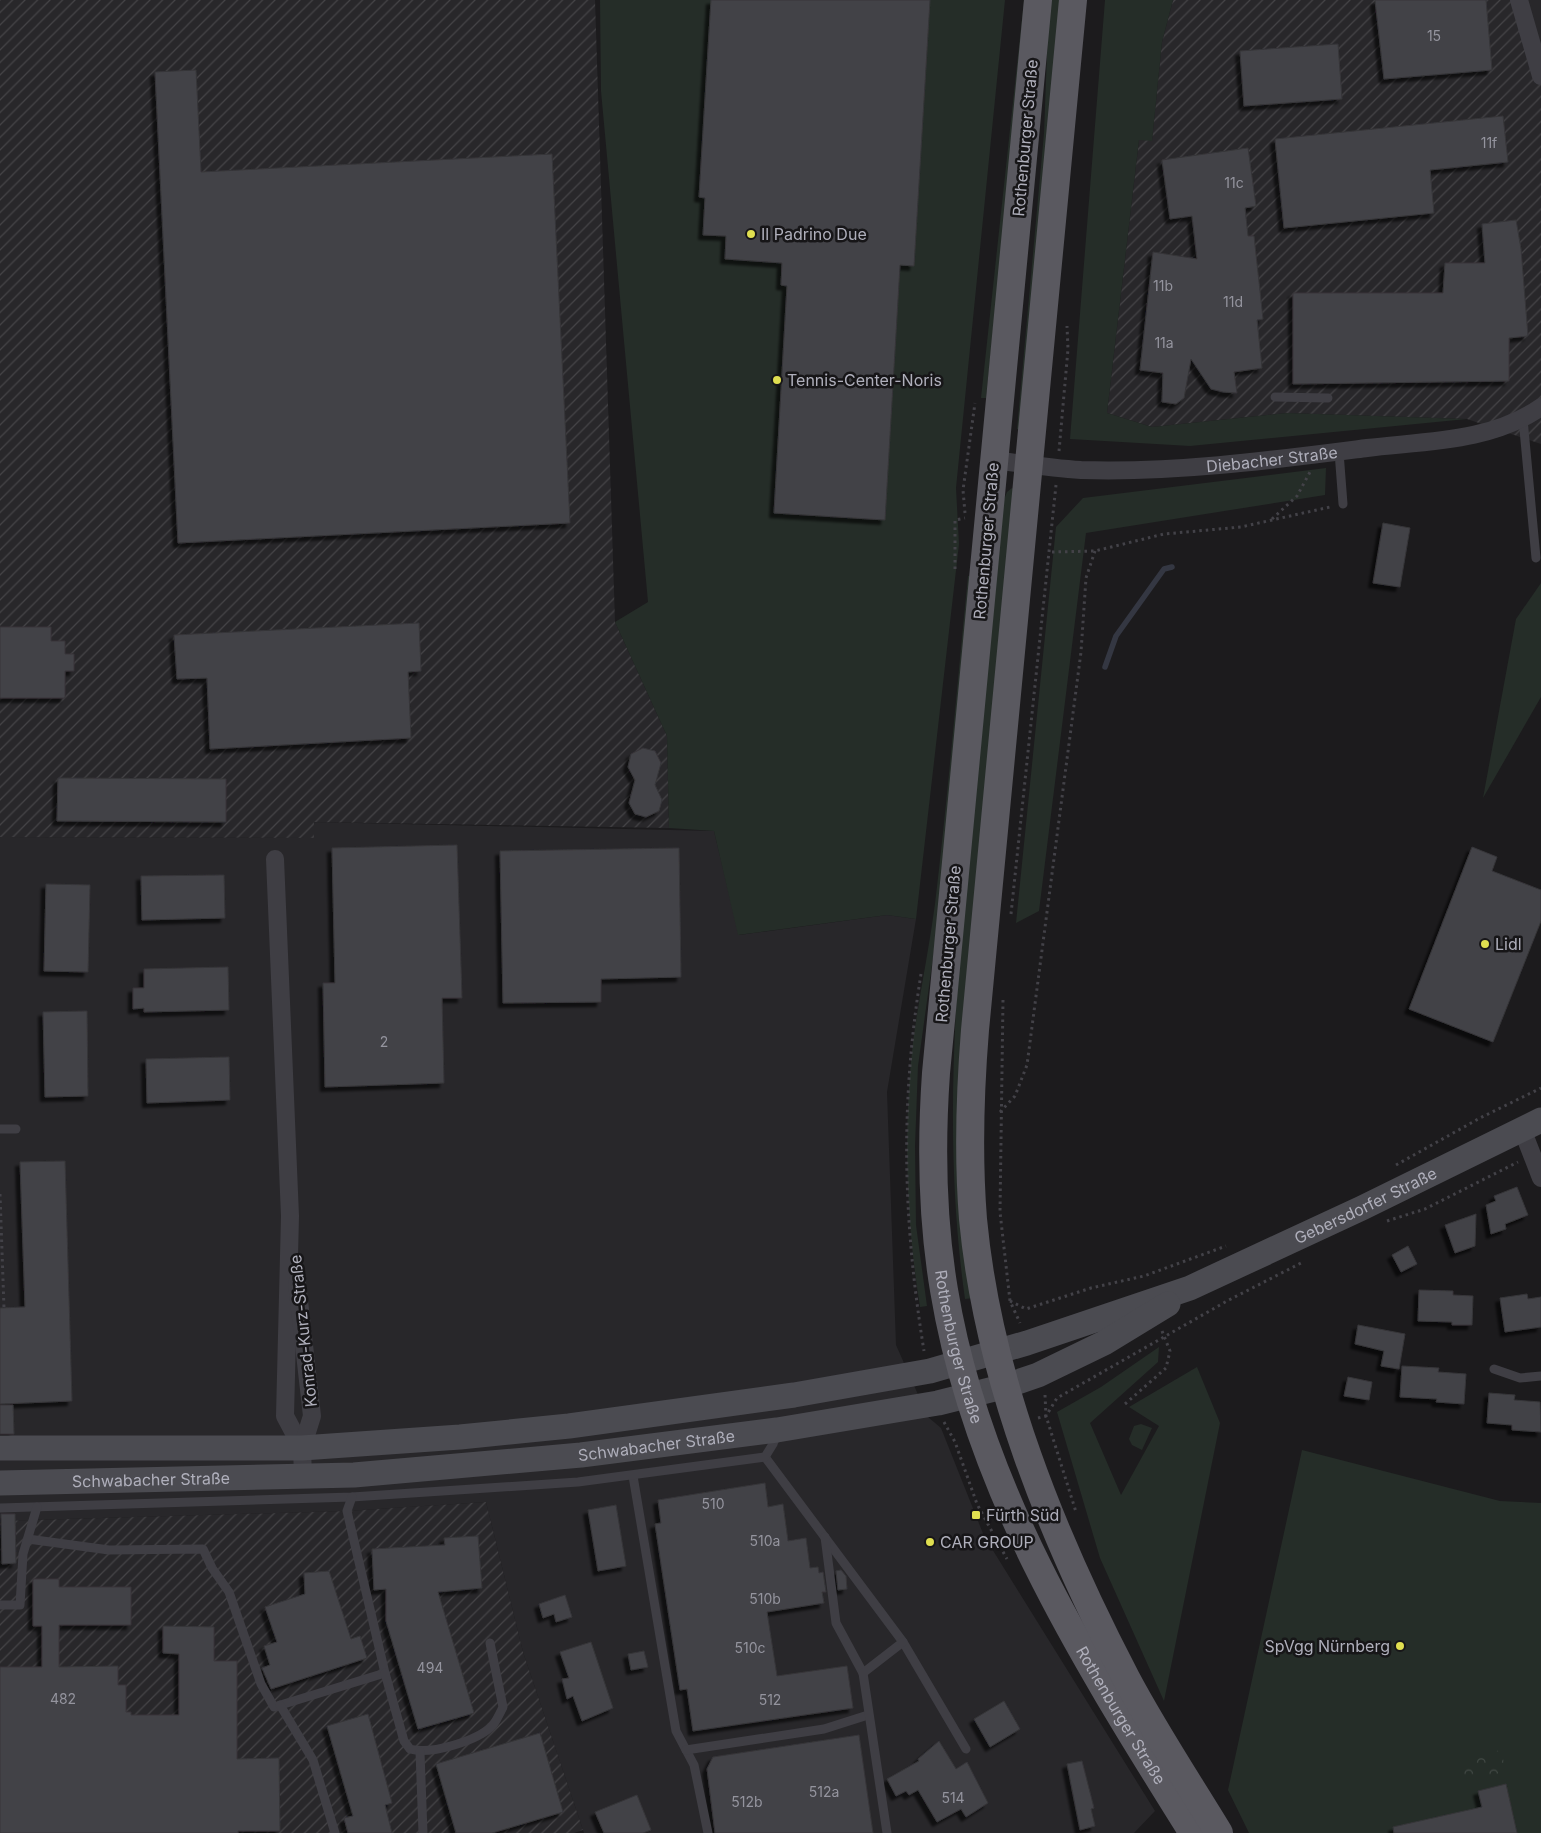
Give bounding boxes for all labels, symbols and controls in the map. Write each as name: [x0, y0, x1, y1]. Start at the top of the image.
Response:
house number: 15: [1427, 27, 1441, 44]
street label: Rothenburger Straße: [1008, 59, 1042, 217]
house number: 11f: [1481, 134, 1497, 151]
house number: 11c: [1224, 174, 1244, 191]
place label: Il Padrino Due: [761, 224, 867, 244]
marker: Il Padrino Due: [745, 228, 757, 240]
house number: 11b: [1153, 277, 1173, 294]
house number: 11d: [1223, 293, 1243, 310]
house number: 11a: [1154, 334, 1174, 351]
place label: Tennis-Center-Noris: [787, 370, 942, 390]
marker: Tennis-Center-Noris: [771, 374, 783, 386]
street label: Diebacher Straße: [1206, 442, 1339, 476]
street label: Rothenburger Straße: [969, 462, 1003, 620]
street label: Rothenburger Straße: [931, 865, 965, 1023]
place label: Lidl: [1495, 934, 1522, 954]
marker: Lidl: [1479, 938, 1491, 950]
house number: 2: [380, 1033, 388, 1050]
street label: Gebersdorfer Straße: [1291, 1163, 1440, 1248]
street label: Konrad-Kurz-Straße: [285, 1254, 321, 1408]
street label: Rothenburger Straße: [931, 1269, 987, 1426]
street label: Schwabacher Straße: [577, 1425, 736, 1465]
street label: Schwabacher Straße: [72, 1468, 230, 1491]
house number: 510: [701, 1495, 725, 1512]
place label: Fürth Süd: [986, 1505, 1059, 1525]
marker: Fürth Süd: [970, 1509, 982, 1521]
house number: 510a: [750, 1532, 780, 1549]
place label: CAR GROUP: [940, 1532, 1034, 1552]
marker: CAR GROUP: [924, 1536, 936, 1548]
house number: 510b: [749, 1590, 781, 1607]
place label: SpVgg Nürnberg: [1264, 1636, 1390, 1656]
house number: 510c: [734, 1639, 766, 1656]
marker: SpVgg Nürnberg: [1394, 1640, 1406, 1652]
street label: Rothenburger Straße: [1072, 1643, 1170, 1788]
house number: 494: [417, 1659, 443, 1676]
house number: 482: [50, 1690, 76, 1707]
house number: 512: [759, 1691, 781, 1708]
house number: 512a: [809, 1783, 839, 1800]
house number: 514: [941, 1789, 965, 1806]
house number: 512b: [731, 1793, 763, 1810]

